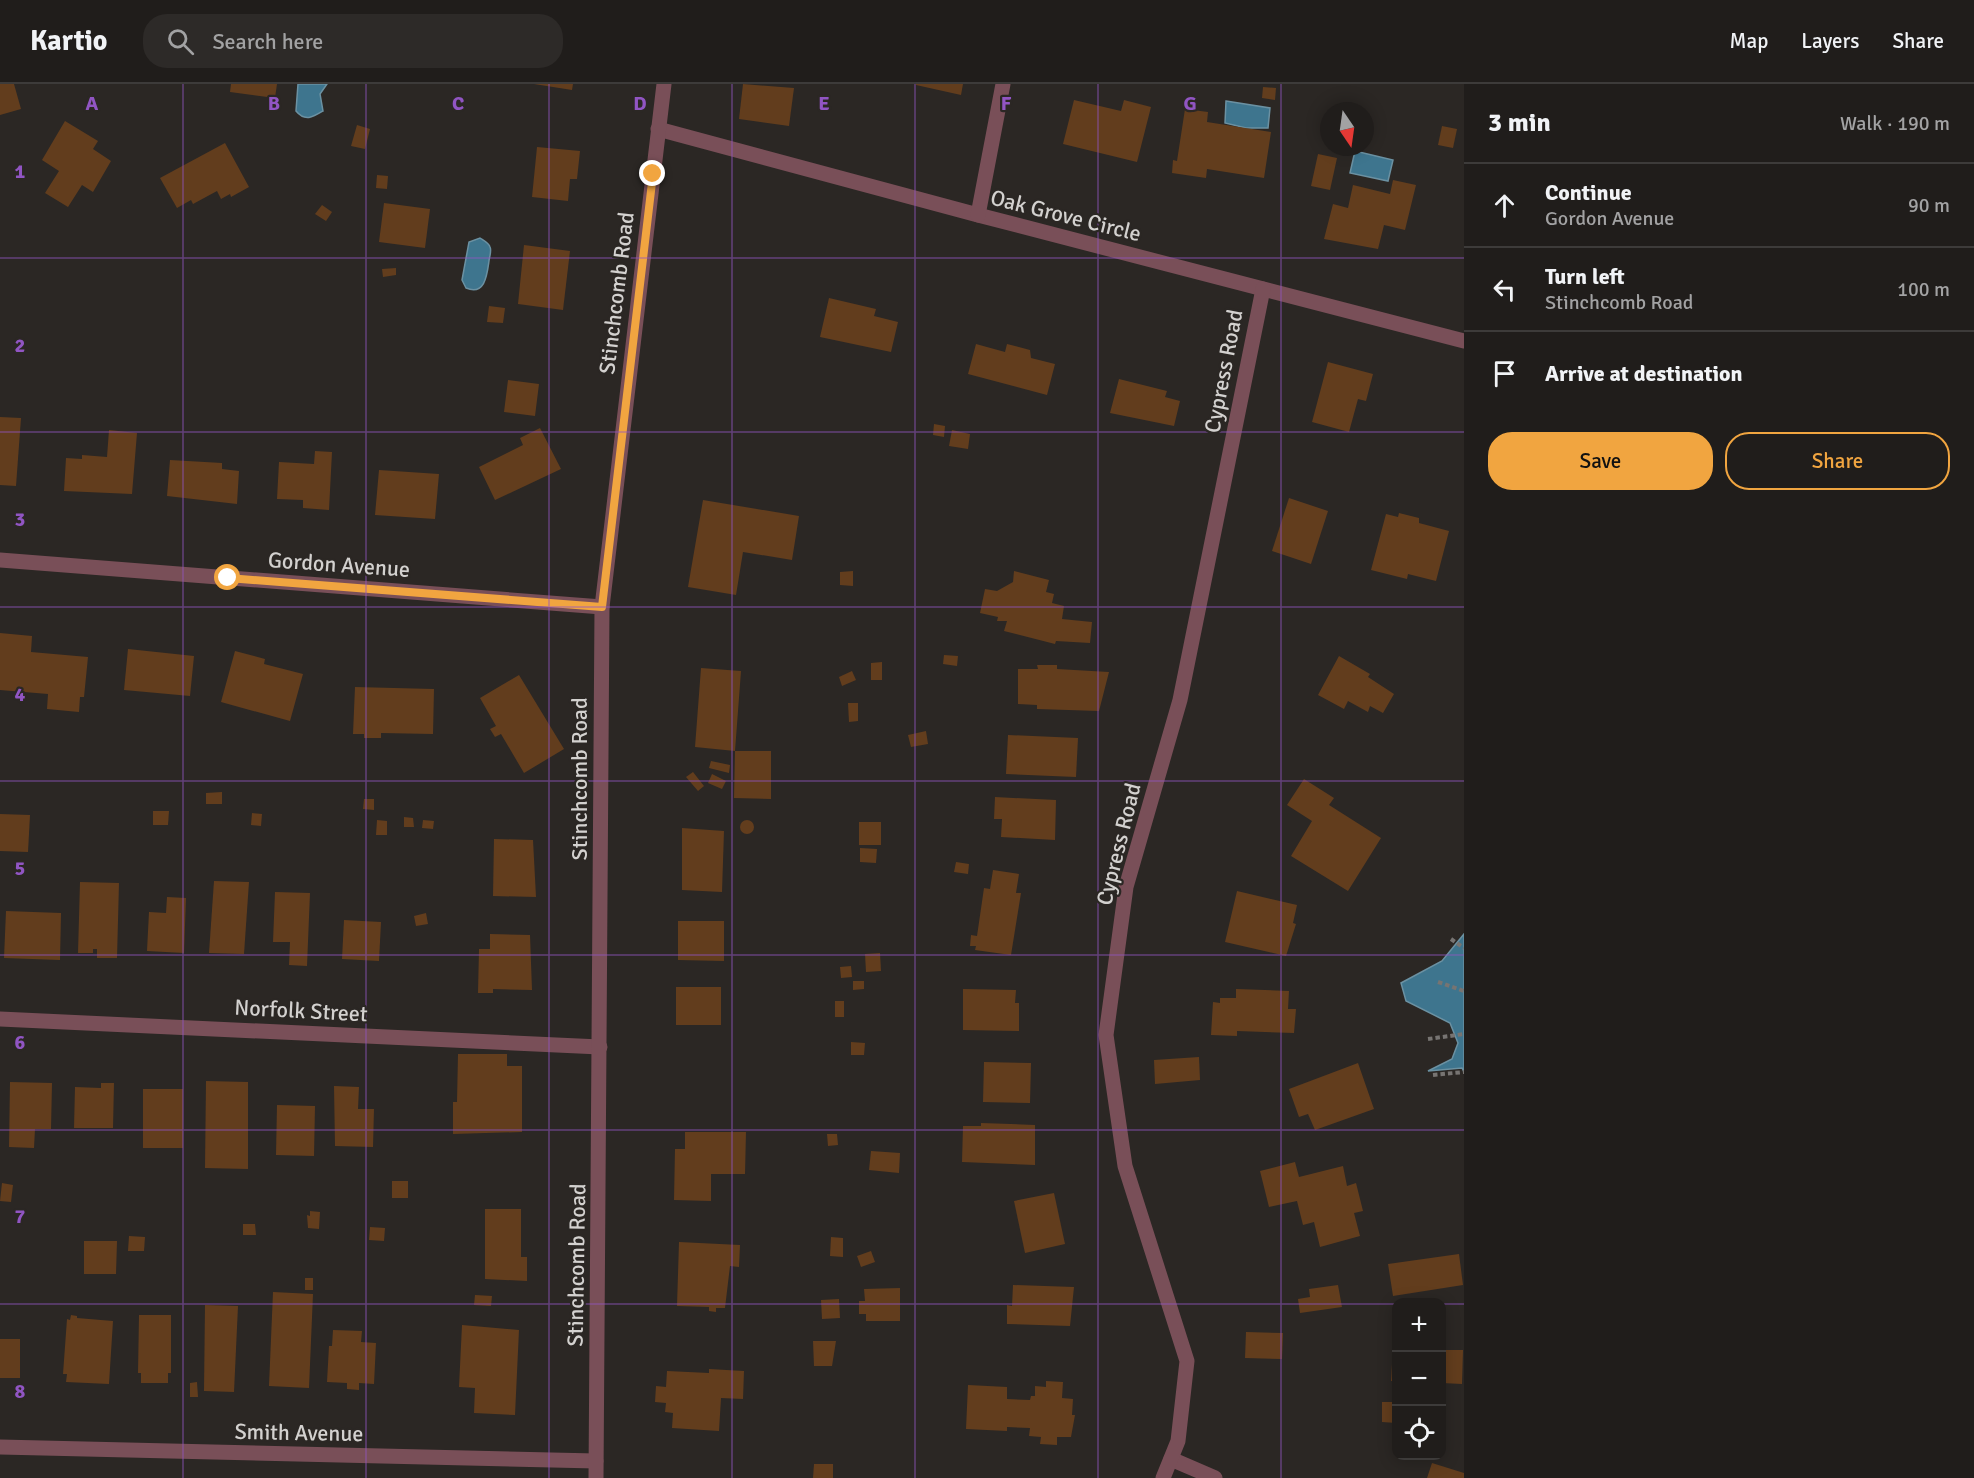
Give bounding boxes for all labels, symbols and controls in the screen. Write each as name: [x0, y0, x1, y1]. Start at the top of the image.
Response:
search box: [143, 14, 563, 68]
text: Kartio: [30, 24, 107, 58]
icon: search: [164, 25, 197, 58]
text: Search here: [212, 28, 323, 55]
text: Map: [1730, 28, 1768, 54]
text: Layers: [1801, 28, 1859, 54]
text: Share: [1892, 28, 1944, 54]
text: A: [86, 91, 99, 116]
text: B: [268, 91, 280, 116]
text: C: [452, 91, 464, 116]
text: D: [633, 91, 647, 116]
text: E: [818, 91, 830, 116]
text: F: [1001, 91, 1012, 116]
text: G: [1183, 91, 1197, 116]
north arrow: [1320, 102, 1374, 156]
text: 3 min: [1488, 107, 1551, 139]
text: Walk · 190 m: [1840, 111, 1950, 136]
text: 1: [15, 159, 26, 184]
route end: [639, 160, 665, 186]
text: Continue: [1545, 179, 1632, 206]
street label: Oak Grove Circle: [988, 184, 1144, 247]
icon: ahead: [1488, 189, 1521, 222]
text: 90 m: [1908, 193, 1950, 218]
text: Gordon Avenue: [1545, 206, 1674, 231]
street label: Stinchcomb Road: [593, 210, 640, 376]
text: Turn left: [1545, 263, 1625, 290]
icon: left: [1488, 273, 1521, 306]
text: 100 m: [1897, 277, 1950, 302]
text: Stinchcomb Road: [1545, 290, 1693, 315]
street label: Cypress Road: [1198, 307, 1249, 435]
text: 2: [15, 333, 25, 358]
icon: arrive: [1488, 357, 1521, 390]
text: Arrive at destination: [1545, 360, 1742, 387]
button: Save: [1488, 432, 1713, 490]
button: Share: [1725, 432, 1950, 490]
text: 3: [15, 507, 25, 532]
street label: Gordon Avenue: [267, 546, 411, 583]
route start: [214, 564, 240, 590]
text: 4: [15, 682, 26, 707]
street label: Stinchcomb Road: [566, 697, 593, 861]
street label: Cypress Road: [1090, 780, 1147, 908]
text: 5: [15, 856, 25, 881]
street label: Norfolk Street: [234, 994, 369, 1027]
text: 6: [15, 1030, 26, 1055]
street label: Stinchcomb Road: [562, 1183, 591, 1347]
text: 7: [15, 1204, 26, 1229]
map controls: [1392, 1298, 1446, 1460]
button: +: [1392, 1298, 1446, 1352]
button: −: [1392, 1352, 1446, 1406]
text: 8: [15, 1379, 26, 1404]
button: locate: [1392, 1406, 1446, 1460]
street label: Smith Avenue: [234, 1418, 364, 1447]

